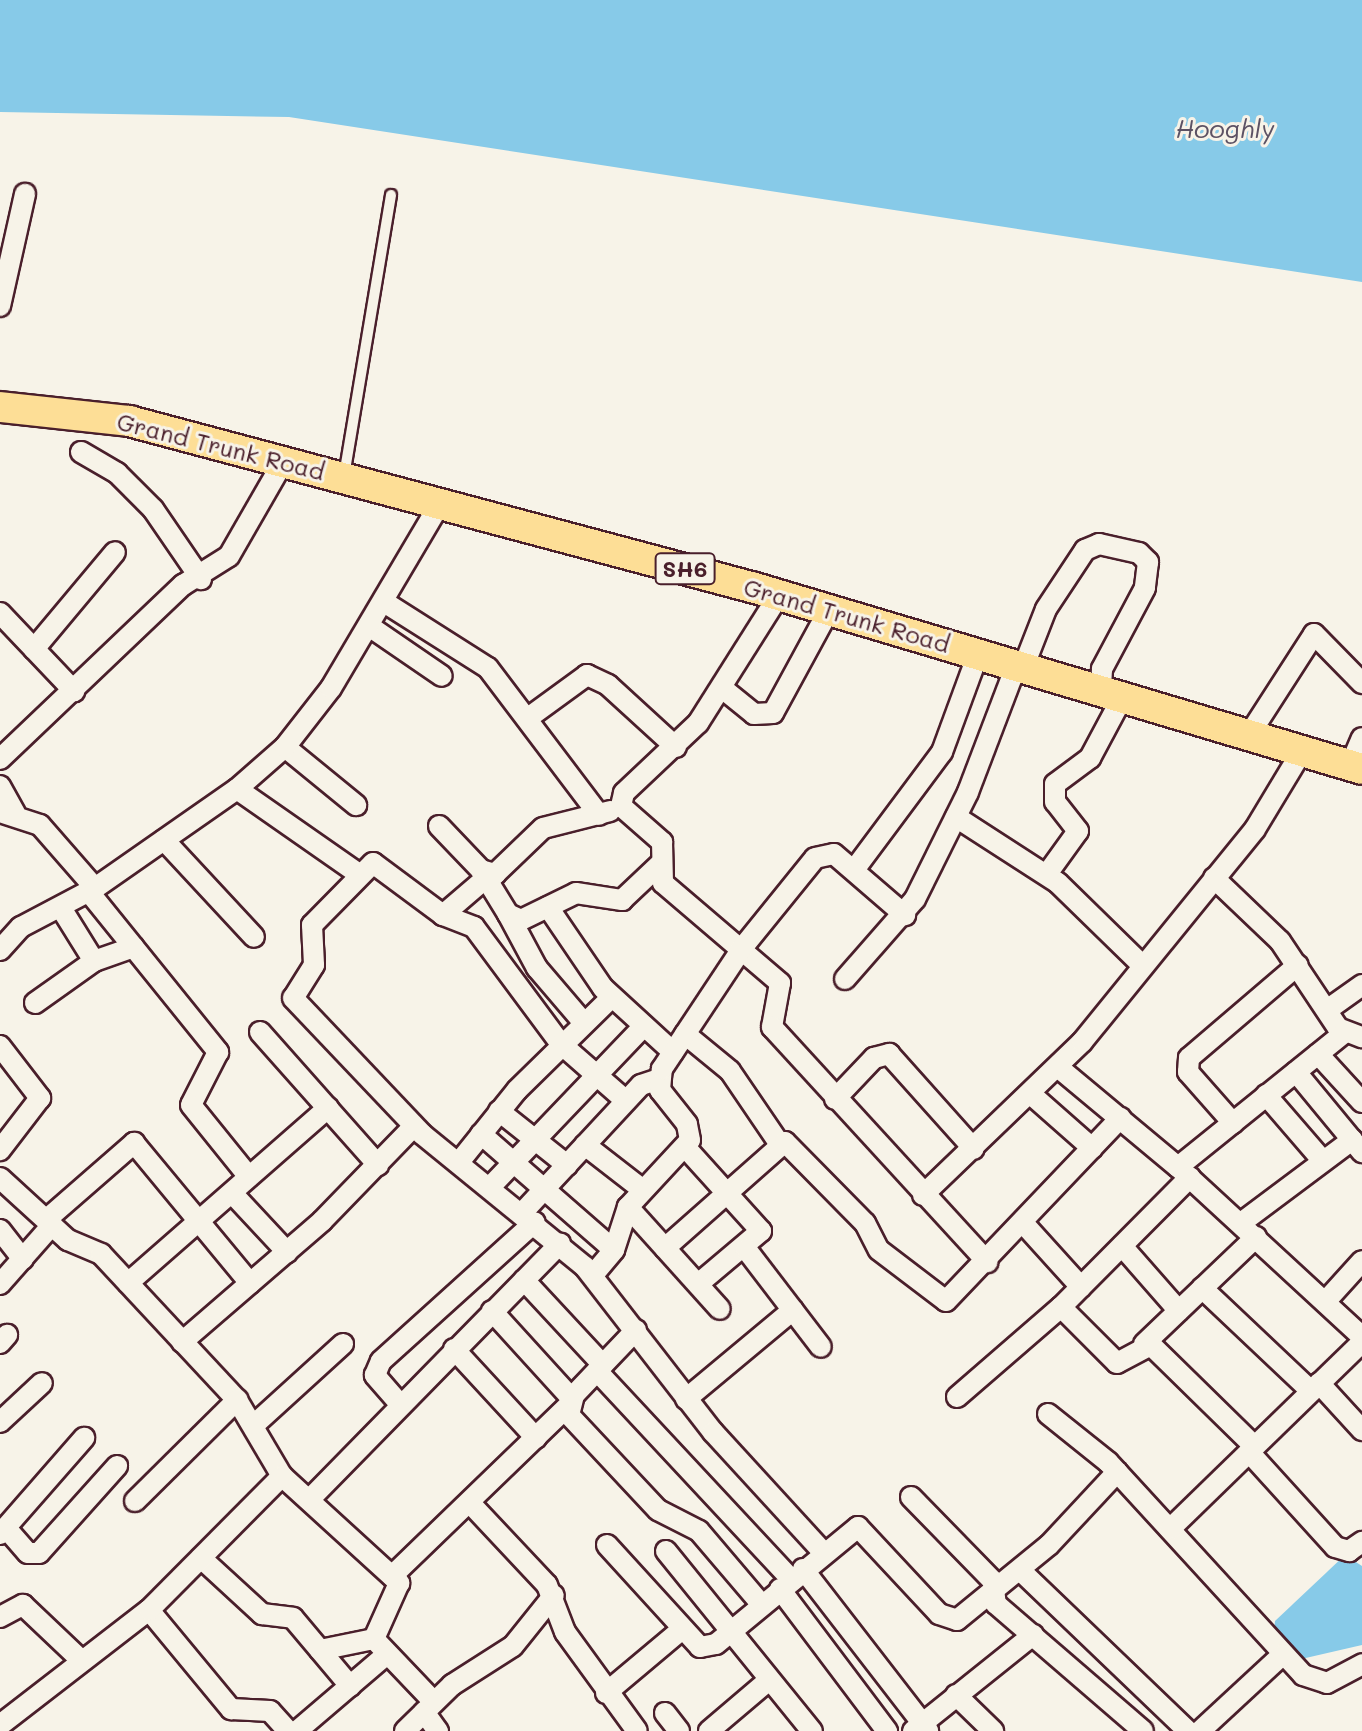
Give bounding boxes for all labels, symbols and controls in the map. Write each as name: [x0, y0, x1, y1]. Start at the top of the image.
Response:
water label: Hooghly: [1175, 113, 1275, 145]
street label: Grand Trunk Road: [114, 406, 328, 486]
road number: SH6: [653, 551, 717, 587]
street label: Grand Trunk Road: [741, 572, 953, 658]

